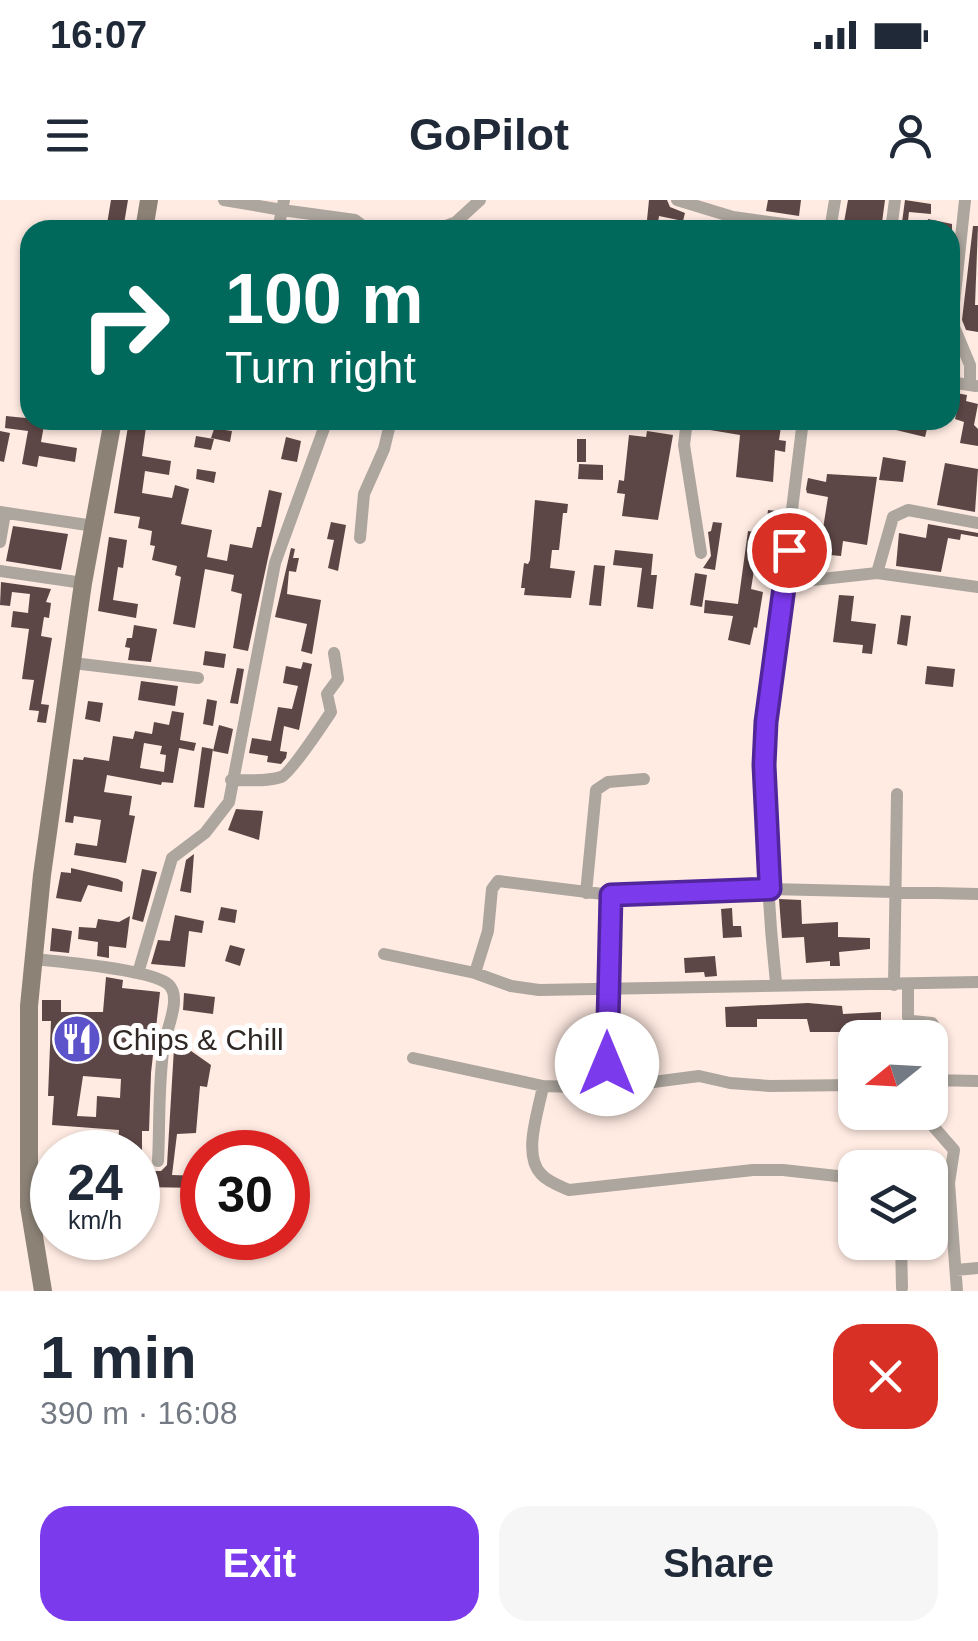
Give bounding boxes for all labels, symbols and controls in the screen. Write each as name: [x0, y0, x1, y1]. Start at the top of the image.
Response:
text: 16:07: [50, 14, 147, 56]
icon: menu: [40, 108, 95, 163]
icon: person: [883, 108, 938, 163]
text: GoPilot: [409, 109, 569, 160]
icon: right: [60, 260, 190, 390]
text: 100 m: [225, 260, 423, 338]
text: Turn right: [225, 342, 416, 393]
pin: [747, 508, 832, 593]
icon: arrive: [762, 523, 817, 578]
position arrow: [555, 1012, 659, 1116]
restaurant icon: Chips & Chill: [51, 1013, 103, 1065]
north arrow: [838, 1020, 948, 1130]
map controls: [838, 1020, 948, 1260]
place label: Chips & Chill: [112, 1023, 284, 1056]
speed limit sign: 30: [180, 1130, 310, 1260]
button: layers: [838, 1150, 948, 1260]
text: 24: [67, 1155, 123, 1211]
text: km/h: [68, 1206, 122, 1234]
text: 1 min: [40, 1324, 197, 1391]
button: close: [833, 1324, 938, 1429]
text: 390 m · 16:08: [40, 1395, 237, 1431]
button: Exit: [40, 1506, 479, 1621]
button: Share: [499, 1506, 938, 1621]

